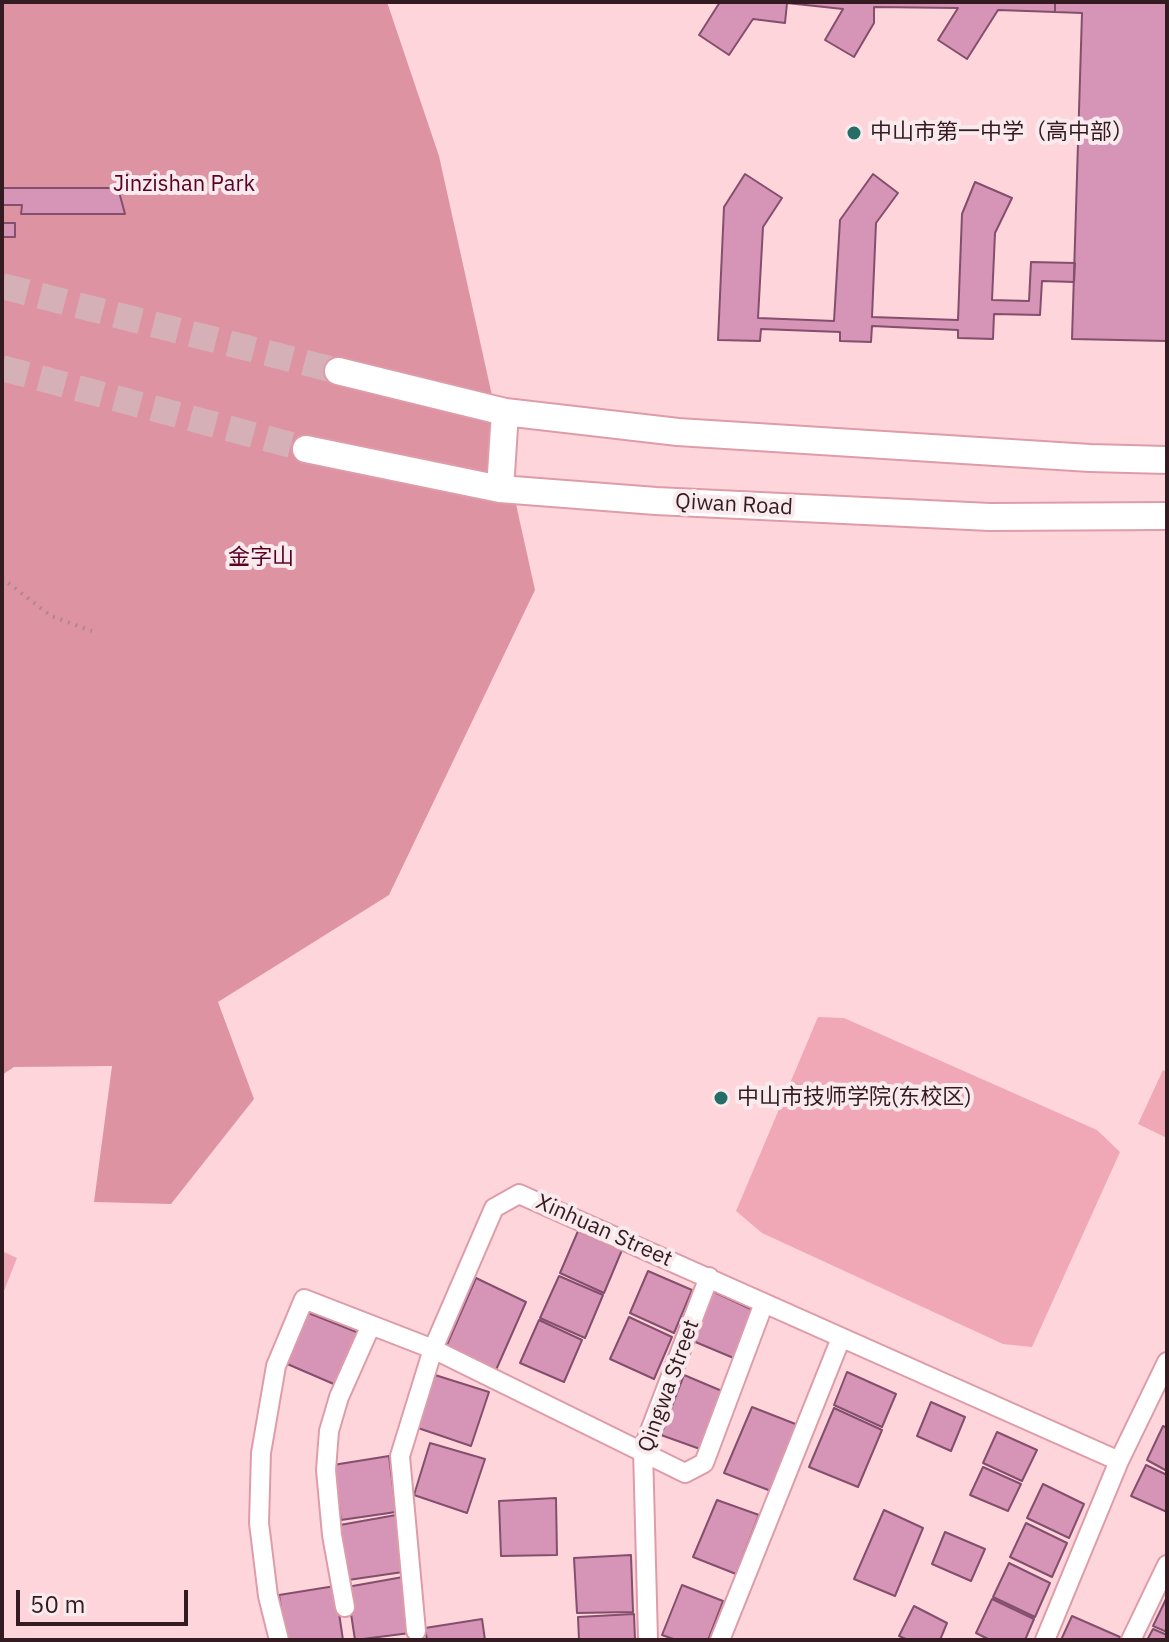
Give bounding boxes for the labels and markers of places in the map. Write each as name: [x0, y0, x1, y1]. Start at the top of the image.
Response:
place label: 中山市第一中学（高中部）: [870, 120, 1134, 146]
marker: 中山市第一中学（高中部）: [845, 124, 863, 142]
place label: 中山市技师学院(东校区): [737, 1085, 972, 1111]
marker: 中山市技师学院(东校区): [712, 1089, 730, 1107]

